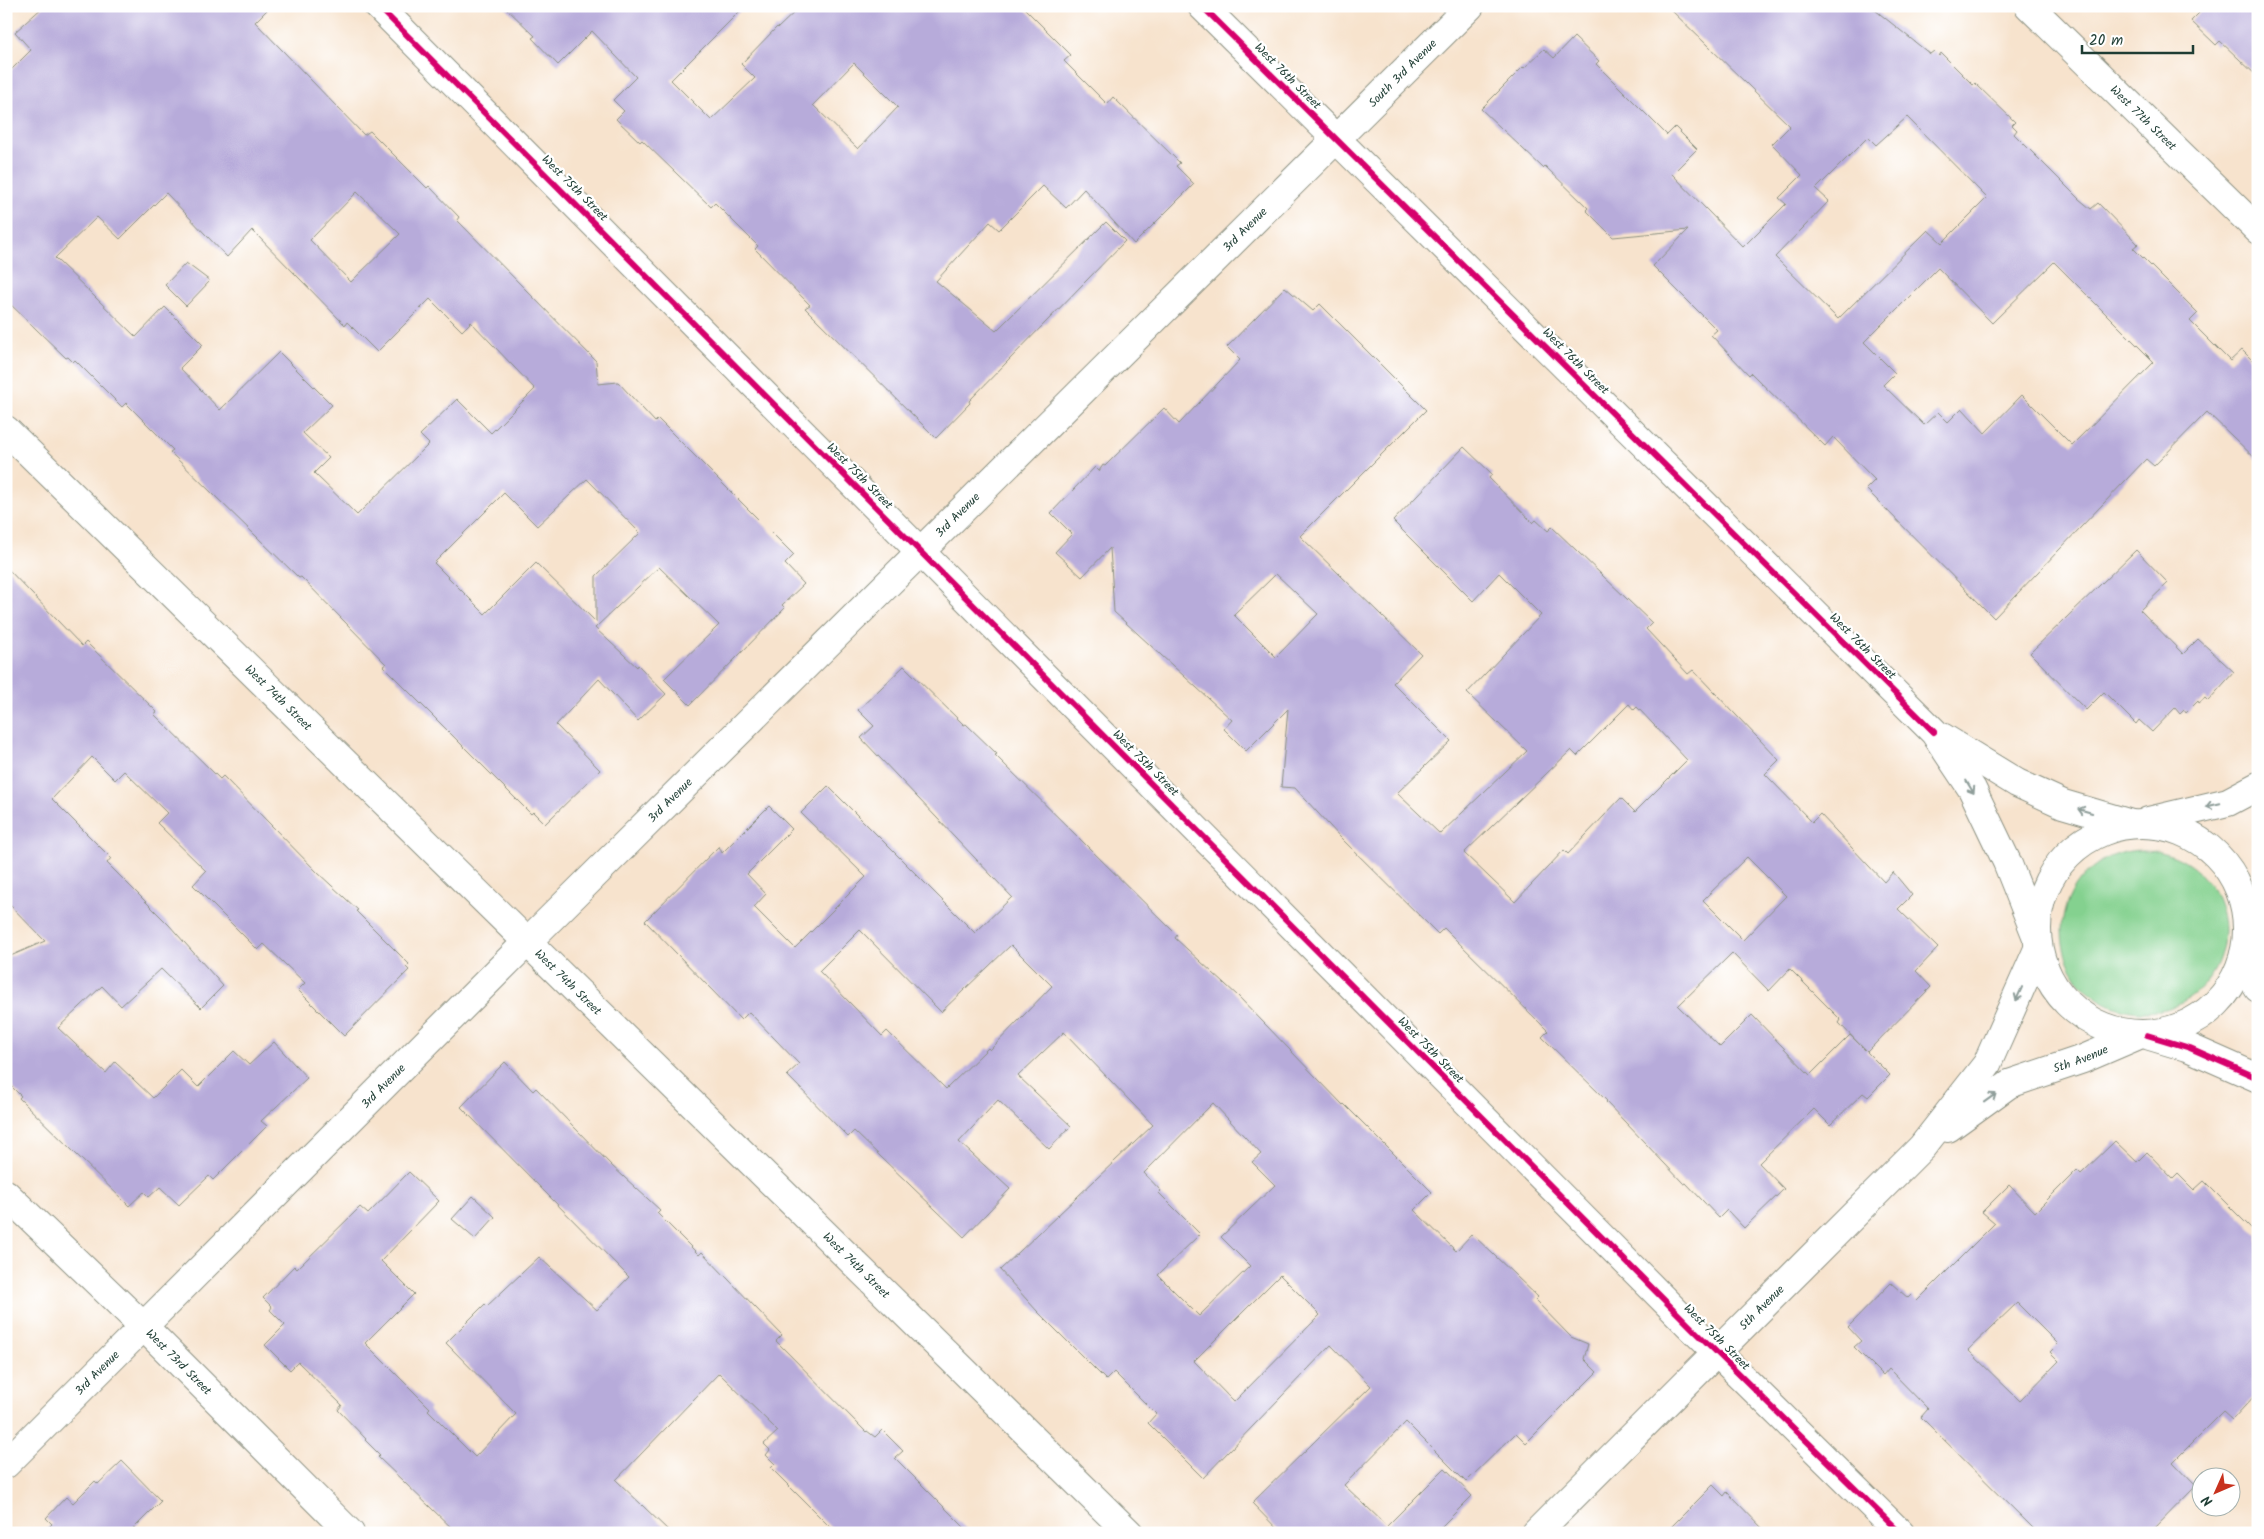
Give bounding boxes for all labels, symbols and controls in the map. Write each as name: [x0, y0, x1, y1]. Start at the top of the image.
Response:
scale bar: [2082, 22, 2193, 54]
text: 20 m: [2089, 29, 2123, 53]
street label: South 3rd Avenue: [1364, 34, 1442, 112]
street label: West 76th Street: [1250, 39, 1326, 114]
street label: West 77th Street: [2105, 81, 2181, 156]
street label: West 75th Street: [537, 151, 613, 226]
street label: 3rd Avenue: [1218, 203, 1273, 257]
street label: West 76th Street: [1538, 324, 1614, 399]
street label: West 75th Street: [822, 439, 898, 514]
street label: 3rd Avenue: [931, 488, 985, 542]
street label: West 76th Street: [1825, 609, 1901, 684]
street label: West 74th Street: [240, 660, 316, 736]
street label: West 75th Street: [1108, 726, 1184, 801]
street label: 3rd Avenue: [643, 773, 698, 827]
one-way arrow: [1966, 780, 1976, 794]
one-way arrow: [2206, 801, 2222, 810]
one-way arrow: [2078, 805, 2094, 815]
street label: West 74th Street: [530, 945, 606, 1020]
one-way arrow: [2013, 986, 2023, 1001]
street label: West 75th Street: [1393, 1013, 1469, 1088]
street label: 5th Avenue: [2051, 1040, 2112, 1078]
street label: 3rd Avenue: [357, 1059, 411, 1113]
one-way arrow: [1983, 1093, 1997, 1103]
street label: West 74th Street: [818, 1228, 894, 1303]
street label: 5th Avenue: [1735, 1280, 1789, 1335]
street label: West 75th Street: [1679, 1300, 1755, 1375]
street label: West 73rd Street: [141, 1325, 216, 1400]
street label: 3rd Avenue: [71, 1346, 125, 1400]
north arrow: [2192, 1466, 2242, 1516]
text: N: [2196, 1489, 2218, 1511]

